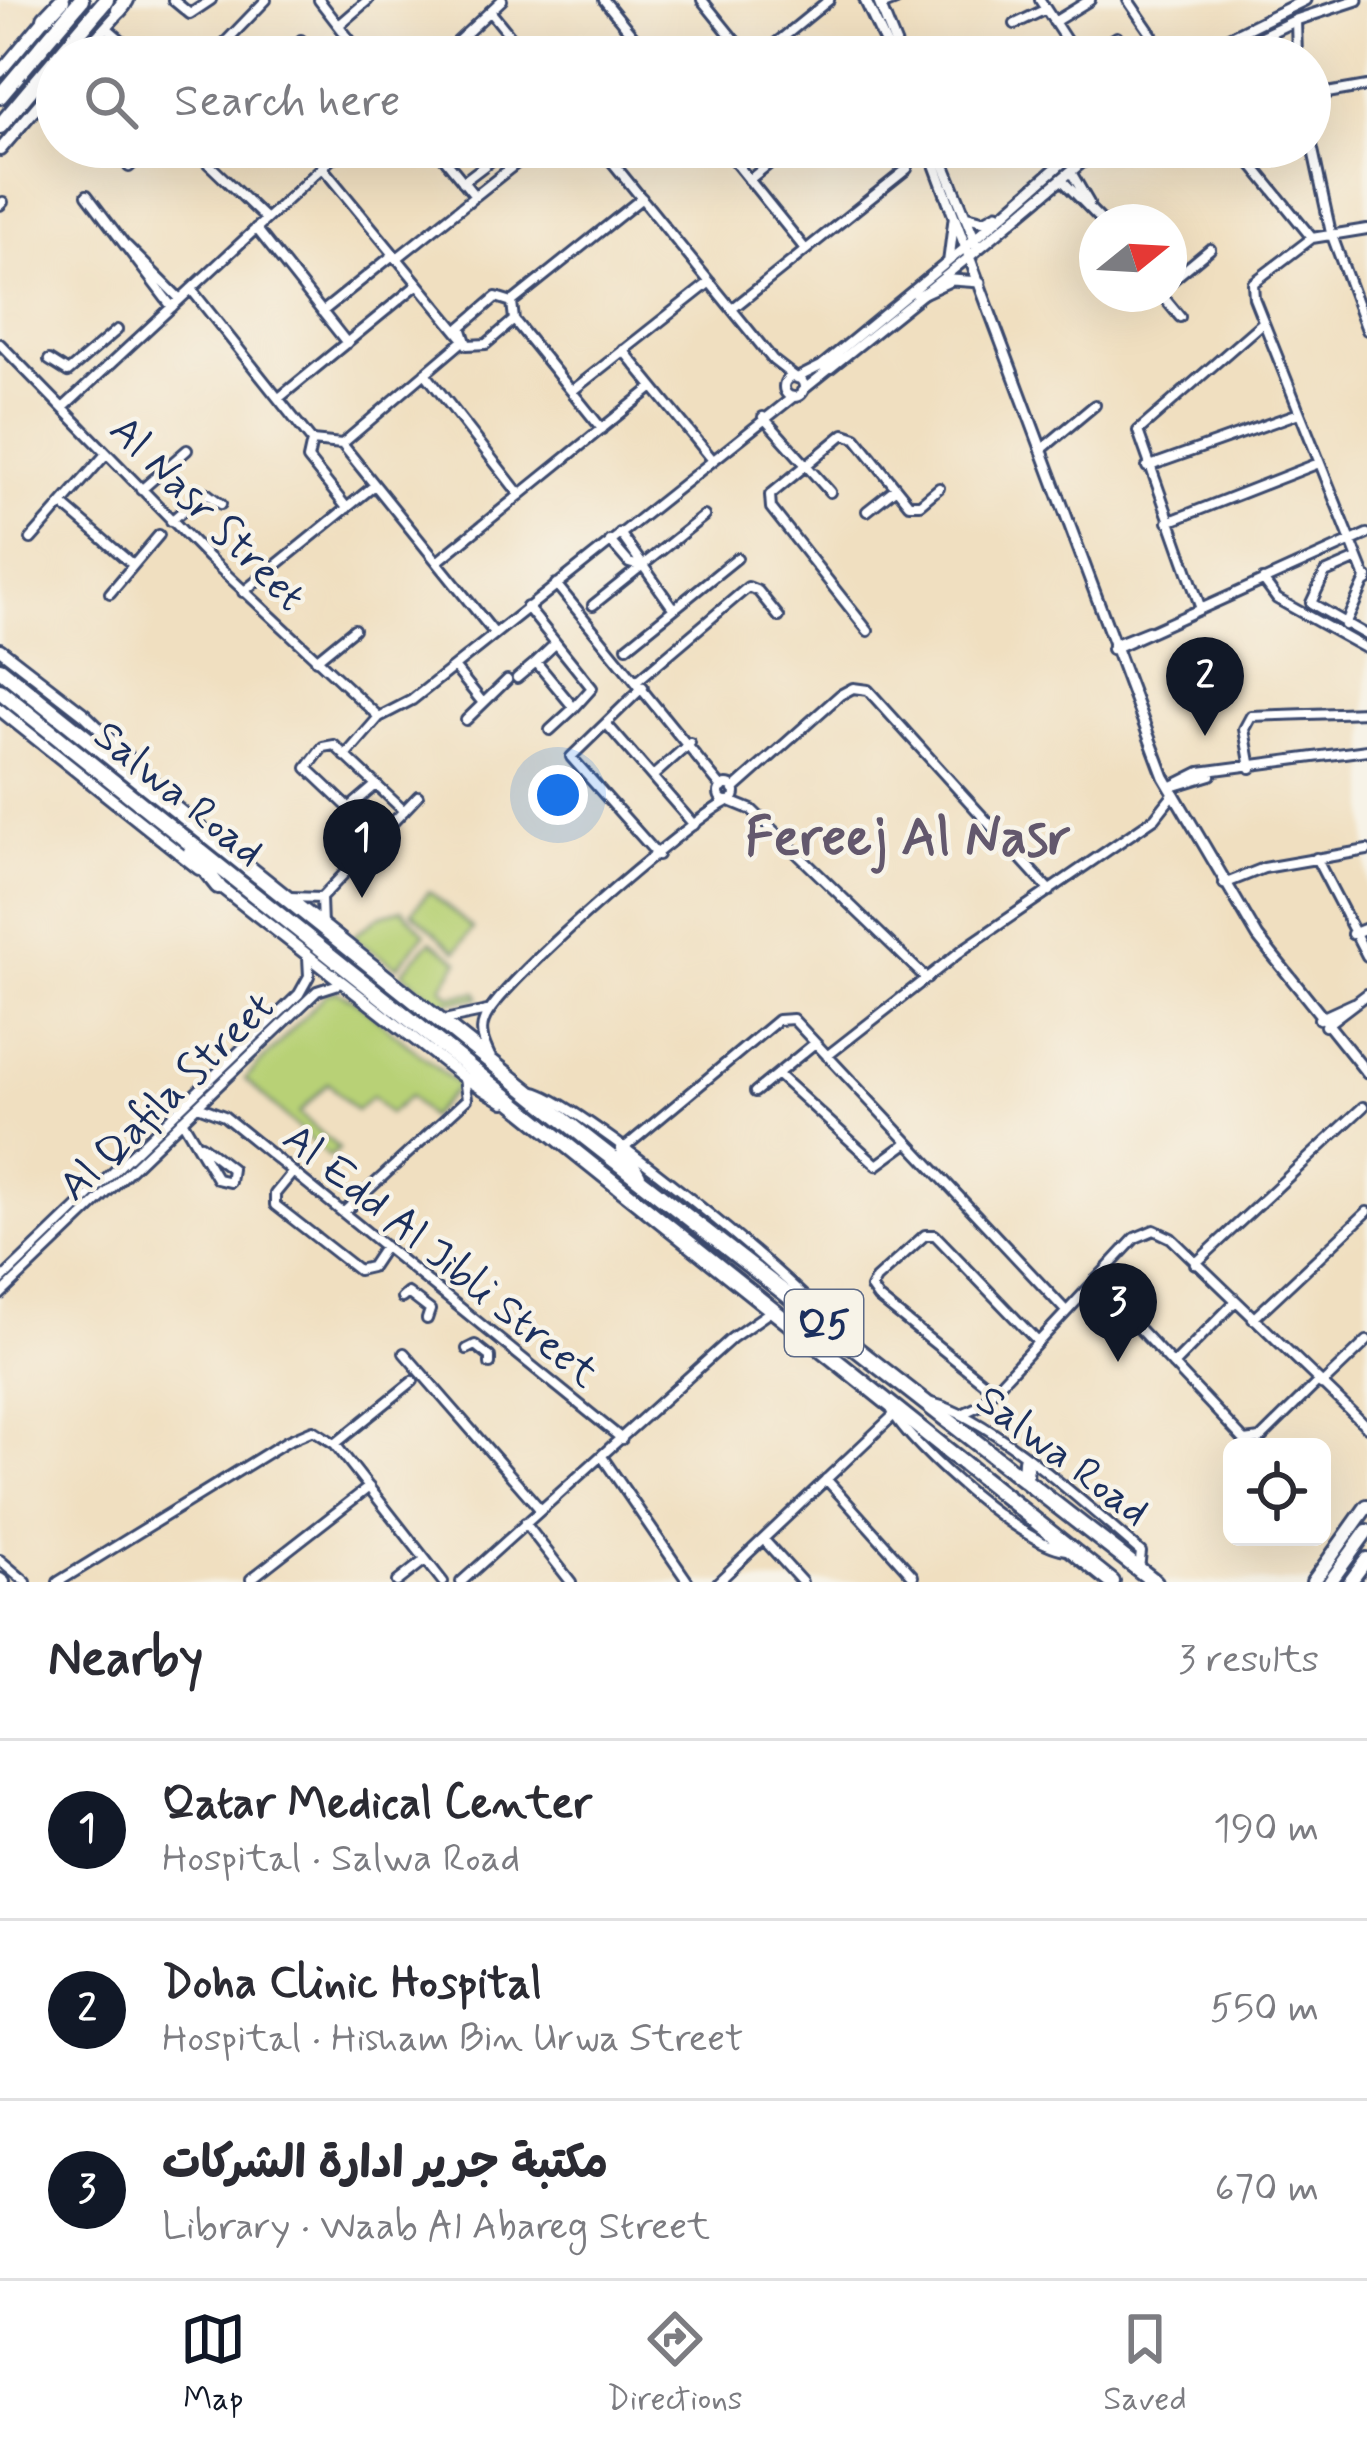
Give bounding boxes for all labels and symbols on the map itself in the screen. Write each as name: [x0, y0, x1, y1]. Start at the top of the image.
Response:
north arrow: [1079, 204, 1187, 312]
street label: Al Nasr Street: [97, 404, 317, 624]
pin: 2: [1166, 637, 1244, 736]
street label: Salwa Road: [81, 709, 274, 880]
your location: [528, 765, 588, 825]
pin: 1: [323, 799, 401, 898]
district label: Fereej Al Nasr: [745, 804, 1071, 875]
street label: Al Qafila Street: [48, 981, 287, 1214]
street label: Al Edd Al Jibli Street: [270, 1112, 609, 1401]
pin: 3: [1079, 1263, 1157, 1362]
road number: Q5: [785, 1290, 863, 1356]
street label: Salwa Road: [964, 1374, 1160, 1540]

